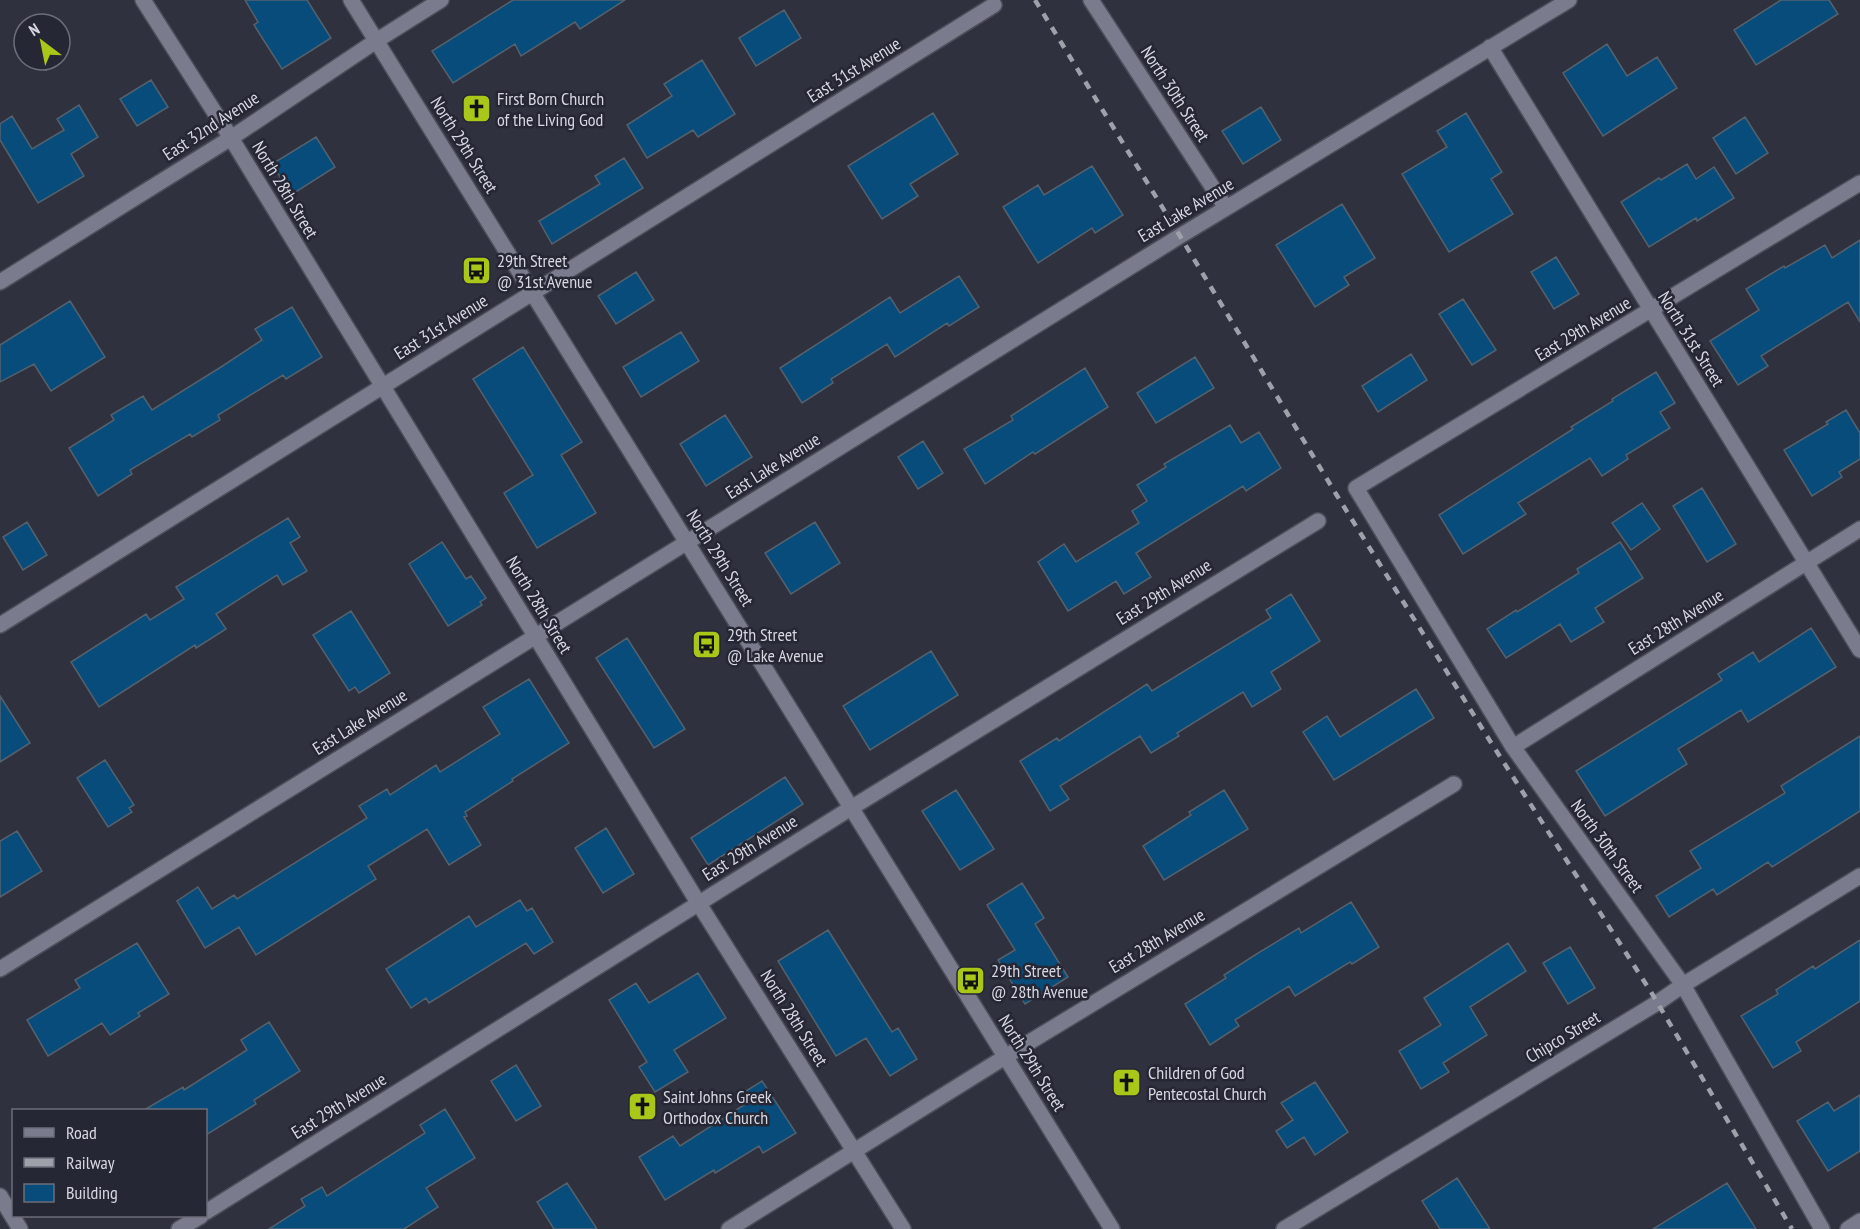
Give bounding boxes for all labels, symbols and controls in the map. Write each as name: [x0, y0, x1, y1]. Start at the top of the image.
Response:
north arrow: [12, 12, 72, 72]
text: N: [25, 19, 43, 40]
street label: East 31st Avenue: [803, 32, 905, 107]
street label: North 30th Street: [1136, 41, 1215, 146]
street label: East 32nd Avenue: [158, 86, 263, 165]
place label: First Born Church of the Living God: [497, 87, 604, 131]
street label: North 29th Street: [426, 92, 503, 197]
church icon: First Born Church of the Living God: [460, 93, 492, 125]
street label: North 28th Street: [247, 137, 324, 243]
street label: East Lake Avenue: [1134, 172, 1238, 247]
place label: 29th Street @ 31st Avenue: [497, 249, 592, 293]
bus stop icon: 29th Street @ 31st Avenue: [460, 255, 492, 287]
street label: North 31st Street: [1653, 287, 1730, 391]
street label: East 31st Avenue: [390, 289, 492, 364]
street label: East 29th Avenue: [1531, 291, 1635, 366]
street label: East Lake Avenue: [721, 427, 824, 504]
street label: North 29th Street: [682, 505, 759, 610]
street label: North 28th Street: [501, 552, 578, 658]
street label: East 29th Avenue: [1112, 553, 1215, 630]
street label: East 28th Avenue: [1624, 583, 1727, 660]
place label: 29th Street @ Lake Avenue: [727, 623, 824, 667]
bus stop icon: 29th Street @ Lake Avenue: [690, 629, 722, 661]
street label: East Lake Avenue: [308, 683, 411, 760]
street label: North 30th Street: [1566, 795, 1649, 897]
street label: East 29th Avenue: [698, 809, 801, 886]
street label: East 28th Avenue: [1105, 903, 1209, 978]
place label: 29th Street @ 28th Avenue: [991, 959, 1088, 1003]
street label: North 28th Street: [756, 965, 833, 1070]
bus stop icon: 29th Street @ 28th Avenue: [954, 965, 986, 997]
street label: Chipco Street: [1521, 1005, 1604, 1068]
street label: North 29th Street: [994, 1010, 1071, 1115]
place label: Children of God Pentecostal Church: [1148, 1061, 1266, 1105]
street label: East 29th Avenue: [287, 1067, 390, 1144]
church icon: Children of God Pentecostal Church: [1111, 1067, 1143, 1099]
place label: Saint Johns Greek Orthodox Church: [663, 1085, 772, 1129]
church icon: Saint Johns Greek Orthodox Church: [626, 1091, 658, 1123]
legend: [12, 1109, 207, 1217]
text: Road: [66, 1121, 97, 1144]
text: Railway: [66, 1151, 115, 1174]
text: Building: [66, 1181, 118, 1204]

